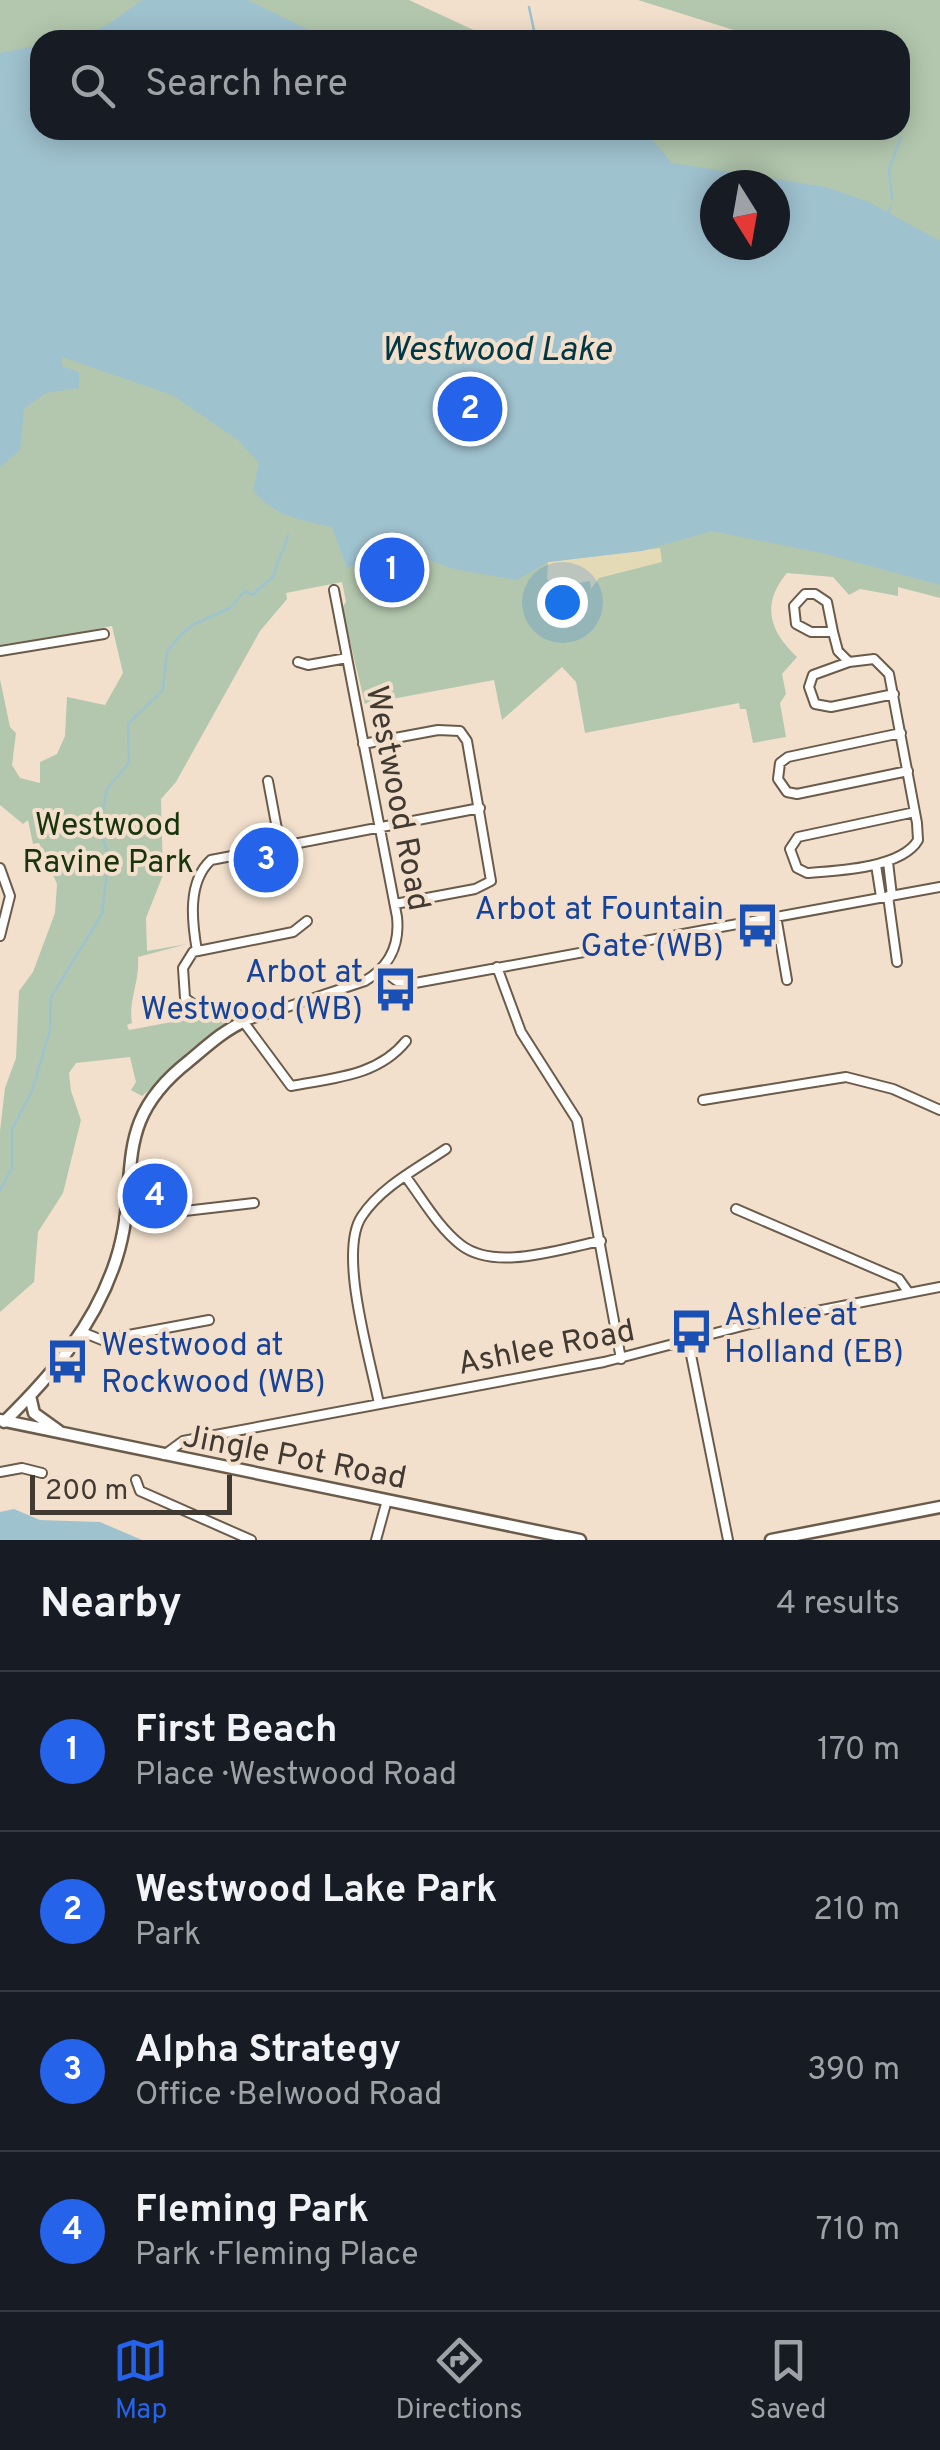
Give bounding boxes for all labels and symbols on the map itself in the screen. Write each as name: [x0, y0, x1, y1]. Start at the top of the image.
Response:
north arrow: [700, 170, 790, 260]
water label: Westwood Lake: [381, 329, 612, 373]
pin: 2: [438, 372, 502, 446]
pin: 1: [360, 532, 424, 608]
your location: [537, 577, 588, 628]
street label: Westwood Road: [355, 683, 437, 914]
park label: Westwood Ravine Park: [22, 807, 194, 884]
pin: 3: [234, 822, 298, 898]
place label: Arbot at Fountain Gate (WB): [475, 891, 724, 968]
bus stop icon: Arbot at Fountain Gate (WB): [733, 902, 781, 950]
place label: Arbot at Westwood (WB): [140, 954, 363, 1031]
bus stop icon: Arbot at Westwood (WB): [372, 965, 420, 1013]
pin: 4: [122, 1158, 188, 1234]
place label: Ashlee at Holland (EB): [724, 1297, 904, 1374]
bus stop icon: Ashlee at Holland (EB): [667, 1308, 715, 1356]
street label: Ashlee Road: [455, 1312, 639, 1386]
place label: Westwood at Rockwood (WB): [101, 1327, 326, 1404]
bus stop icon: Westwood at Rockwood (WB): [44, 1338, 92, 1386]
street label: Jingle Pot Road: [179, 1418, 410, 1500]
scale bar: [30, 1470, 232, 1514]

